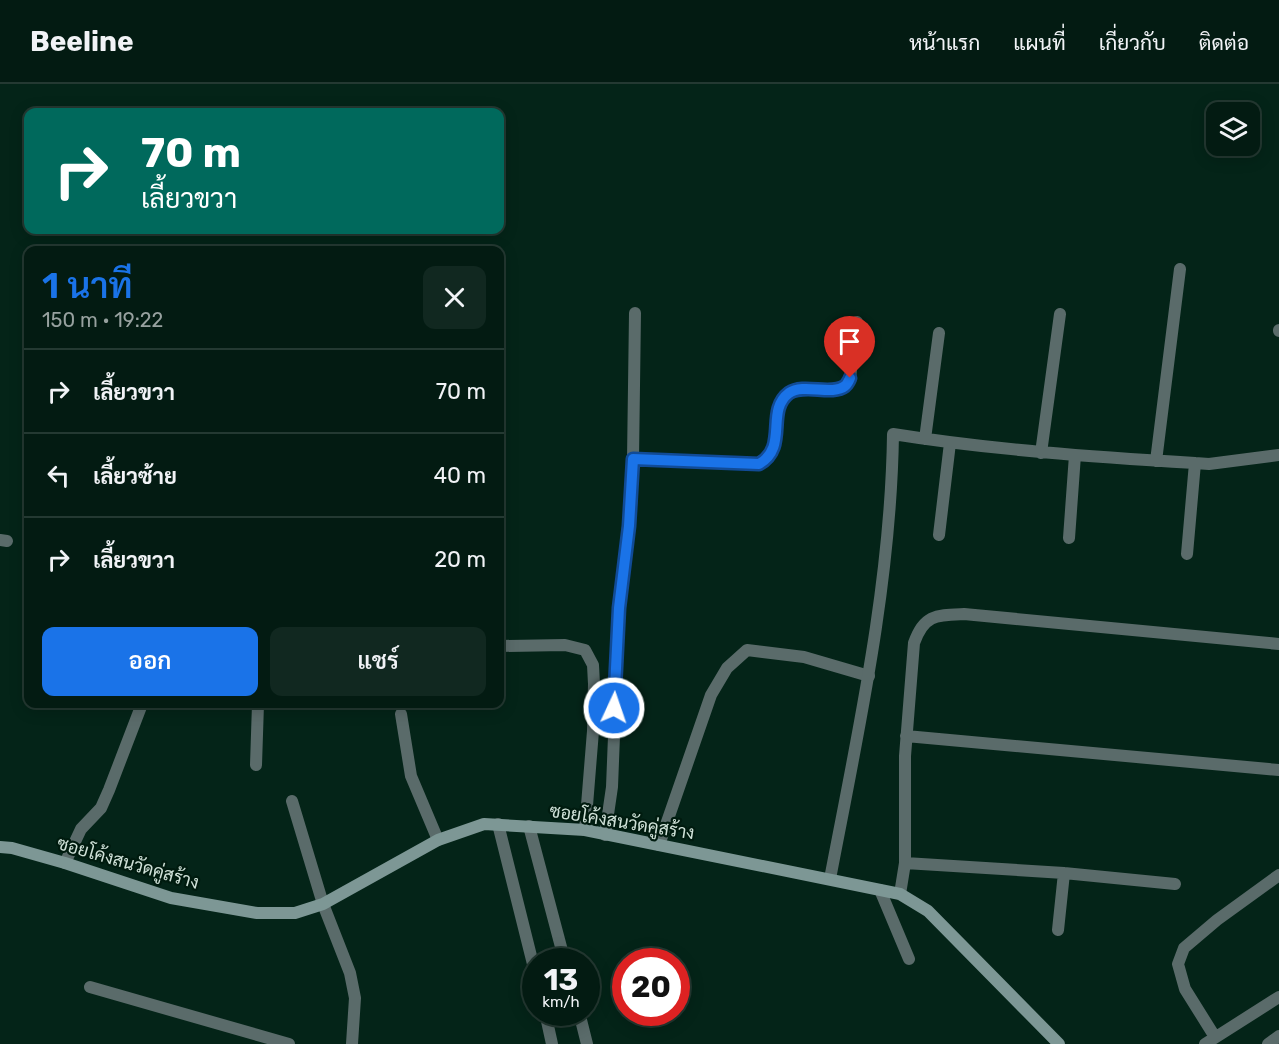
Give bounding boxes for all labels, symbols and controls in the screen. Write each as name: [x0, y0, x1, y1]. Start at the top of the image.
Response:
text: Beeline: [30, 25, 134, 58]
text: หน้าแรก: [909, 30, 980, 55]
text: แผนที่: [1013, 30, 1066, 55]
text: เกี่ยวกับ: [1099, 30, 1166, 55]
text: ติดต่อ: [1199, 30, 1249, 55]
map controls: [1206, 102, 1260, 156]
button: layers: [1206, 102, 1260, 156]
text: 70 m: [141, 128, 241, 178]
icon: right: [42, 132, 120, 210]
text: เลี้ยวขวา: [141, 183, 237, 215]
text: 1 นาที: [42, 264, 133, 307]
button: close: [423, 266, 486, 329]
text: 150 m · 19:22: [42, 308, 163, 332]
pin: [824, 316, 875, 378]
icon: arrive: [833, 325, 866, 358]
icon: right: [42, 375, 75, 408]
text: 70 m: [436, 378, 486, 405]
text: เลี้ยวขวา: [93, 379, 175, 406]
icon: left: [42, 459, 75, 492]
text: 40 m: [433, 462, 486, 489]
text: เลี้ยวซ้าย: [93, 463, 177, 490]
icon: right: [42, 543, 75, 576]
text: 20 m: [434, 546, 486, 573]
text: เลี้ยวขวา: [93, 547, 175, 574]
button: ออก: [42, 627, 258, 696]
button: แชร์: [270, 627, 486, 696]
position arrow: [582, 676, 646, 740]
street label: ซอยโค้งสนวัดคู่สร้าง: [548, 798, 696, 846]
street label: ซอยโค้งสนวัดคู่สร้าง: [54, 830, 202, 896]
speed limit sign: 20: [612, 948, 690, 1026]
text: 13: [544, 962, 578, 998]
text: km/h: [542, 993, 580, 1011]

